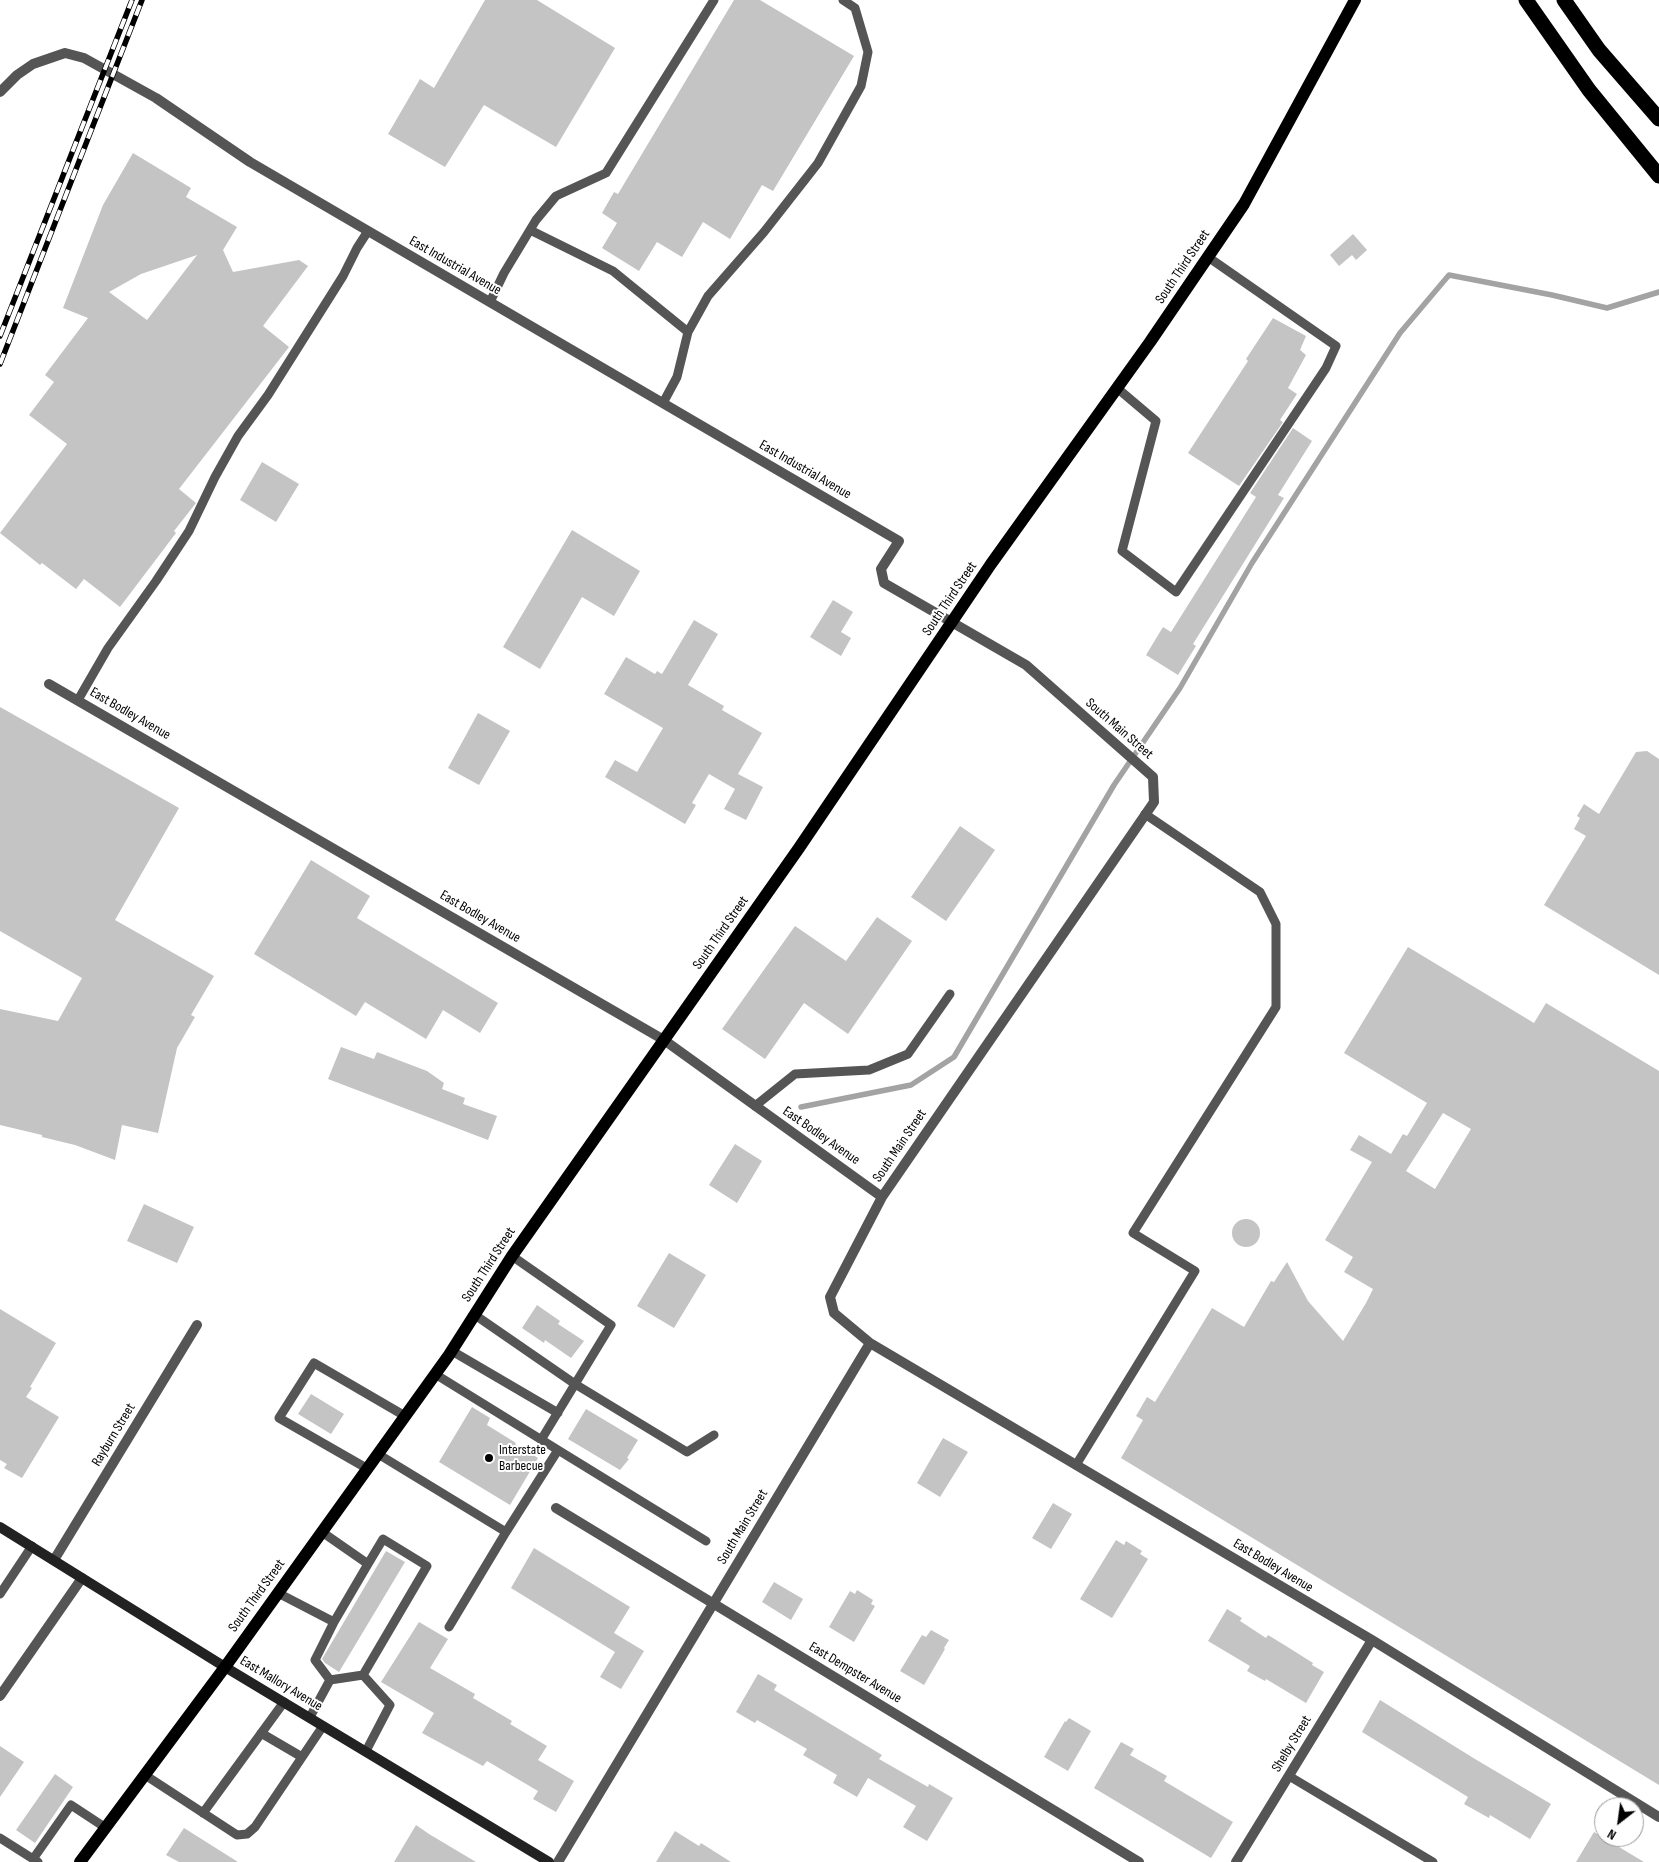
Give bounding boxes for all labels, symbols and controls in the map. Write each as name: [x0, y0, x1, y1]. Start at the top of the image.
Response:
street label: South Third Street: [1152, 227, 1214, 307]
street label: East Industrial Avenue: [406, 233, 504, 299]
street label: East Industrial Avenue: [756, 437, 854, 503]
street label: South Third Street: [919, 559, 981, 639]
street label: East Bodley Avenue: [87, 684, 173, 744]
street label: South Main Street: [1082, 695, 1156, 763]
street label: East Bodley Avenue: [437, 887, 523, 947]
street label: South Third Street: [690, 893, 752, 973]
street label: East Bodley Avenue: [779, 1103, 863, 1169]
street label: South Main Street: [869, 1106, 931, 1186]
street label: South Third Street: [459, 1224, 519, 1306]
street label: Rayburn Street: [89, 1400, 139, 1470]
place label: Interstate Barbecue: [499, 1442, 546, 1474]
marker: Interstate Barbecue: [483, 1452, 495, 1464]
street label: South Main Street: [714, 1487, 772, 1567]
street label: East Bodley Avenue: [1230, 1536, 1316, 1596]
street label: South Third Street: [225, 1556, 289, 1636]
street label: East Dempster Avenue: [806, 1639, 904, 1707]
street label: East Mallory Avenue: [237, 1653, 325, 1715]
street label: Shelby Street: [1269, 1713, 1315, 1775]
north arrow: [1594, 1797, 1644, 1847]
text: N: [1604, 1825, 1619, 1844]

